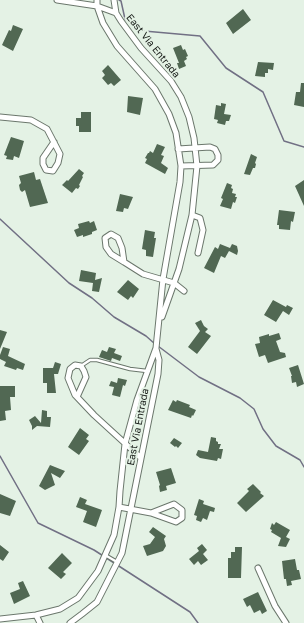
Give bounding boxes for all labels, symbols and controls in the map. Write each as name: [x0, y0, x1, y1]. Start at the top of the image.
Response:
street label: East Via Entrada: [124, 12, 182, 80]
street label: East Via Entrada: [125, 387, 151, 467]

